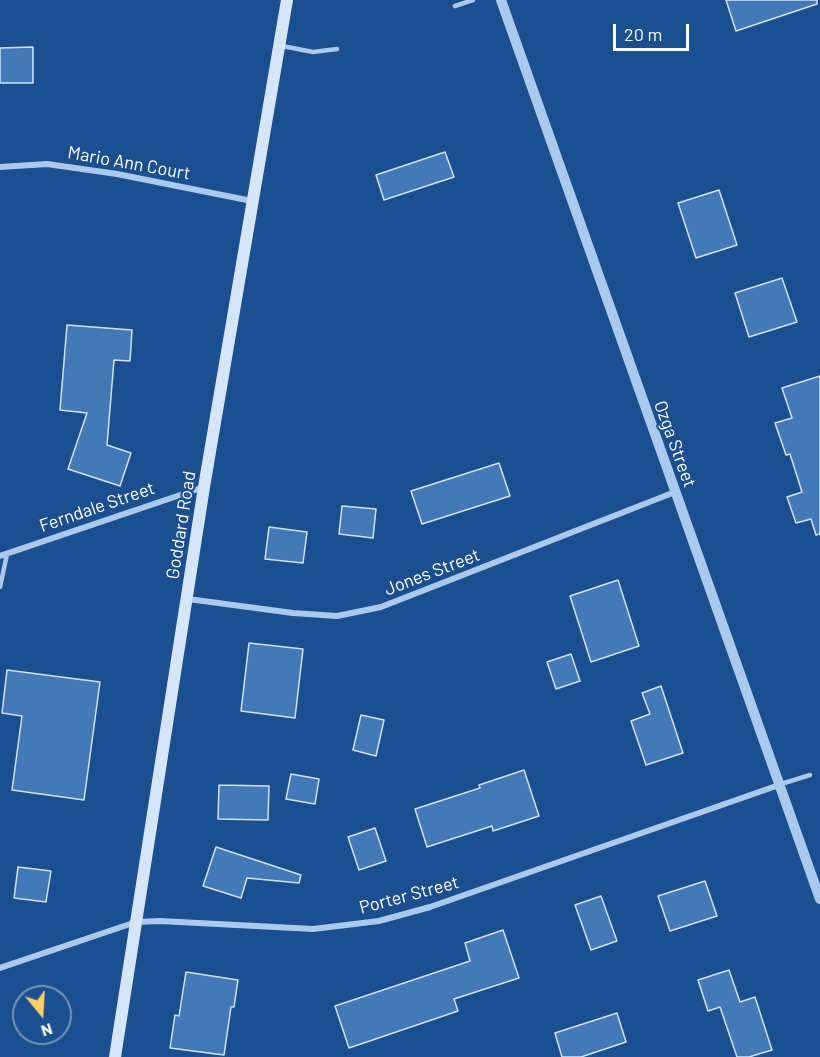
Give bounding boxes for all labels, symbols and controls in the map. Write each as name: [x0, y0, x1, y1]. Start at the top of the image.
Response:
scale bar: [616, 12, 692, 50]
text: 20 m: [624, 23, 662, 45]
street label: Mario Ann Court: [66, 142, 192, 184]
street label: Ozga Street: [649, 398, 701, 490]
street label: Goddard Road: [162, 469, 200, 581]
street label: Ferndale Street: [36, 477, 158, 537]
street label: Jones Street: [381, 544, 483, 600]
street label: Porter Street: [357, 871, 461, 919]
north arrow: [12, 985, 72, 1045]
text: N: [39, 1020, 55, 1041]

